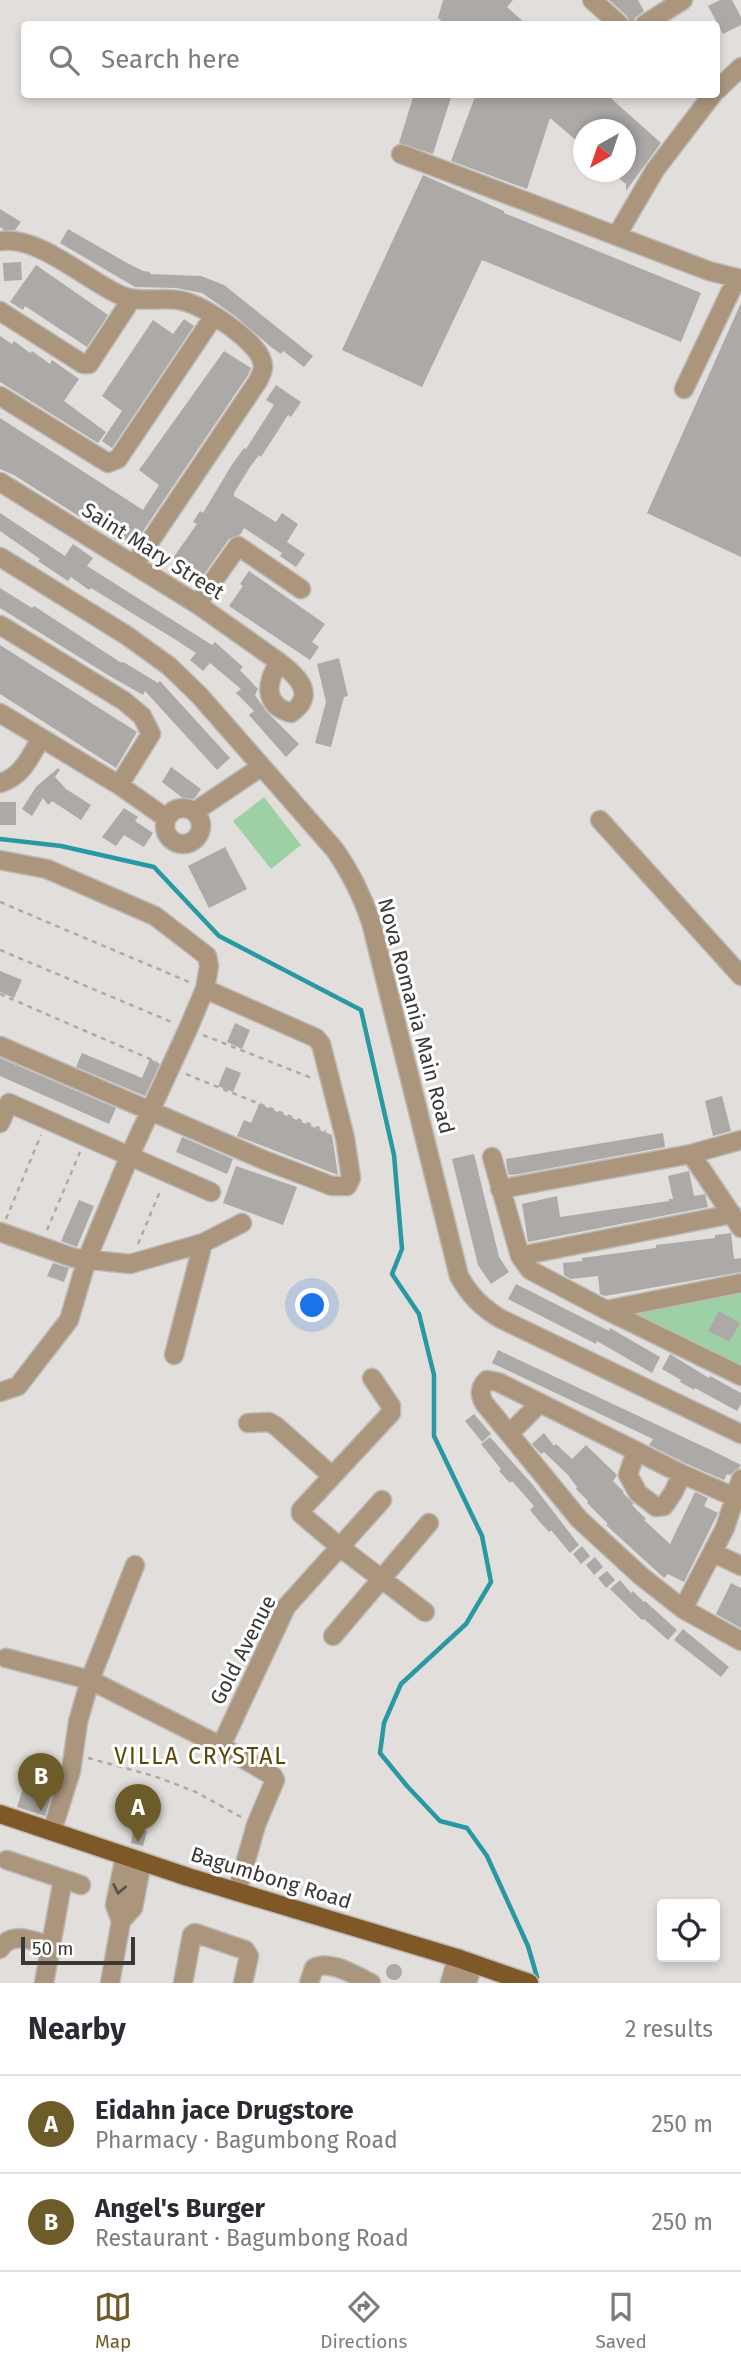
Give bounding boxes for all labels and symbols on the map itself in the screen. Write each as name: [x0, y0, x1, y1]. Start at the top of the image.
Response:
north arrow: [573, 119, 636, 182]
street label: Saint Mary Street: [77, 497, 229, 605]
street label: Nova Romania Main Road: [372, 895, 460, 1137]
your location: [295, 1288, 329, 1322]
street label: Gold Avenue: [204, 1591, 282, 1709]
district label: VILLA CRYSTAL: [114, 1742, 288, 1770]
pin: B: [18, 1753, 64, 1811]
pin: A: [115, 1784, 161, 1842]
street label: Bagumbong Road: [187, 1841, 355, 1915]
one-way arrow: [112, 1883, 127, 1895]
scale bar: [21, 1934, 135, 1966]

